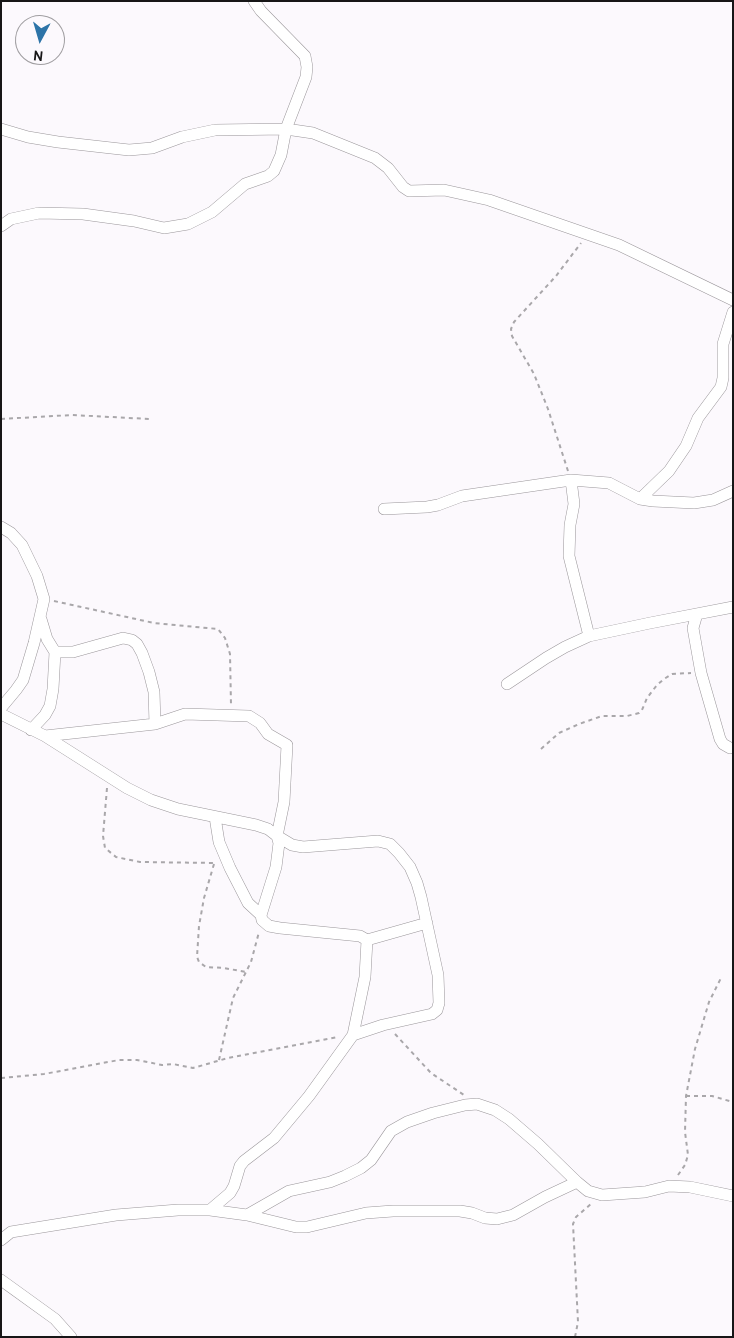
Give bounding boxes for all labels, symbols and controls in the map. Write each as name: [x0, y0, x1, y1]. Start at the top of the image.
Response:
north arrow: [15, 15, 65, 65]
text: N: [33, 45, 44, 63]

